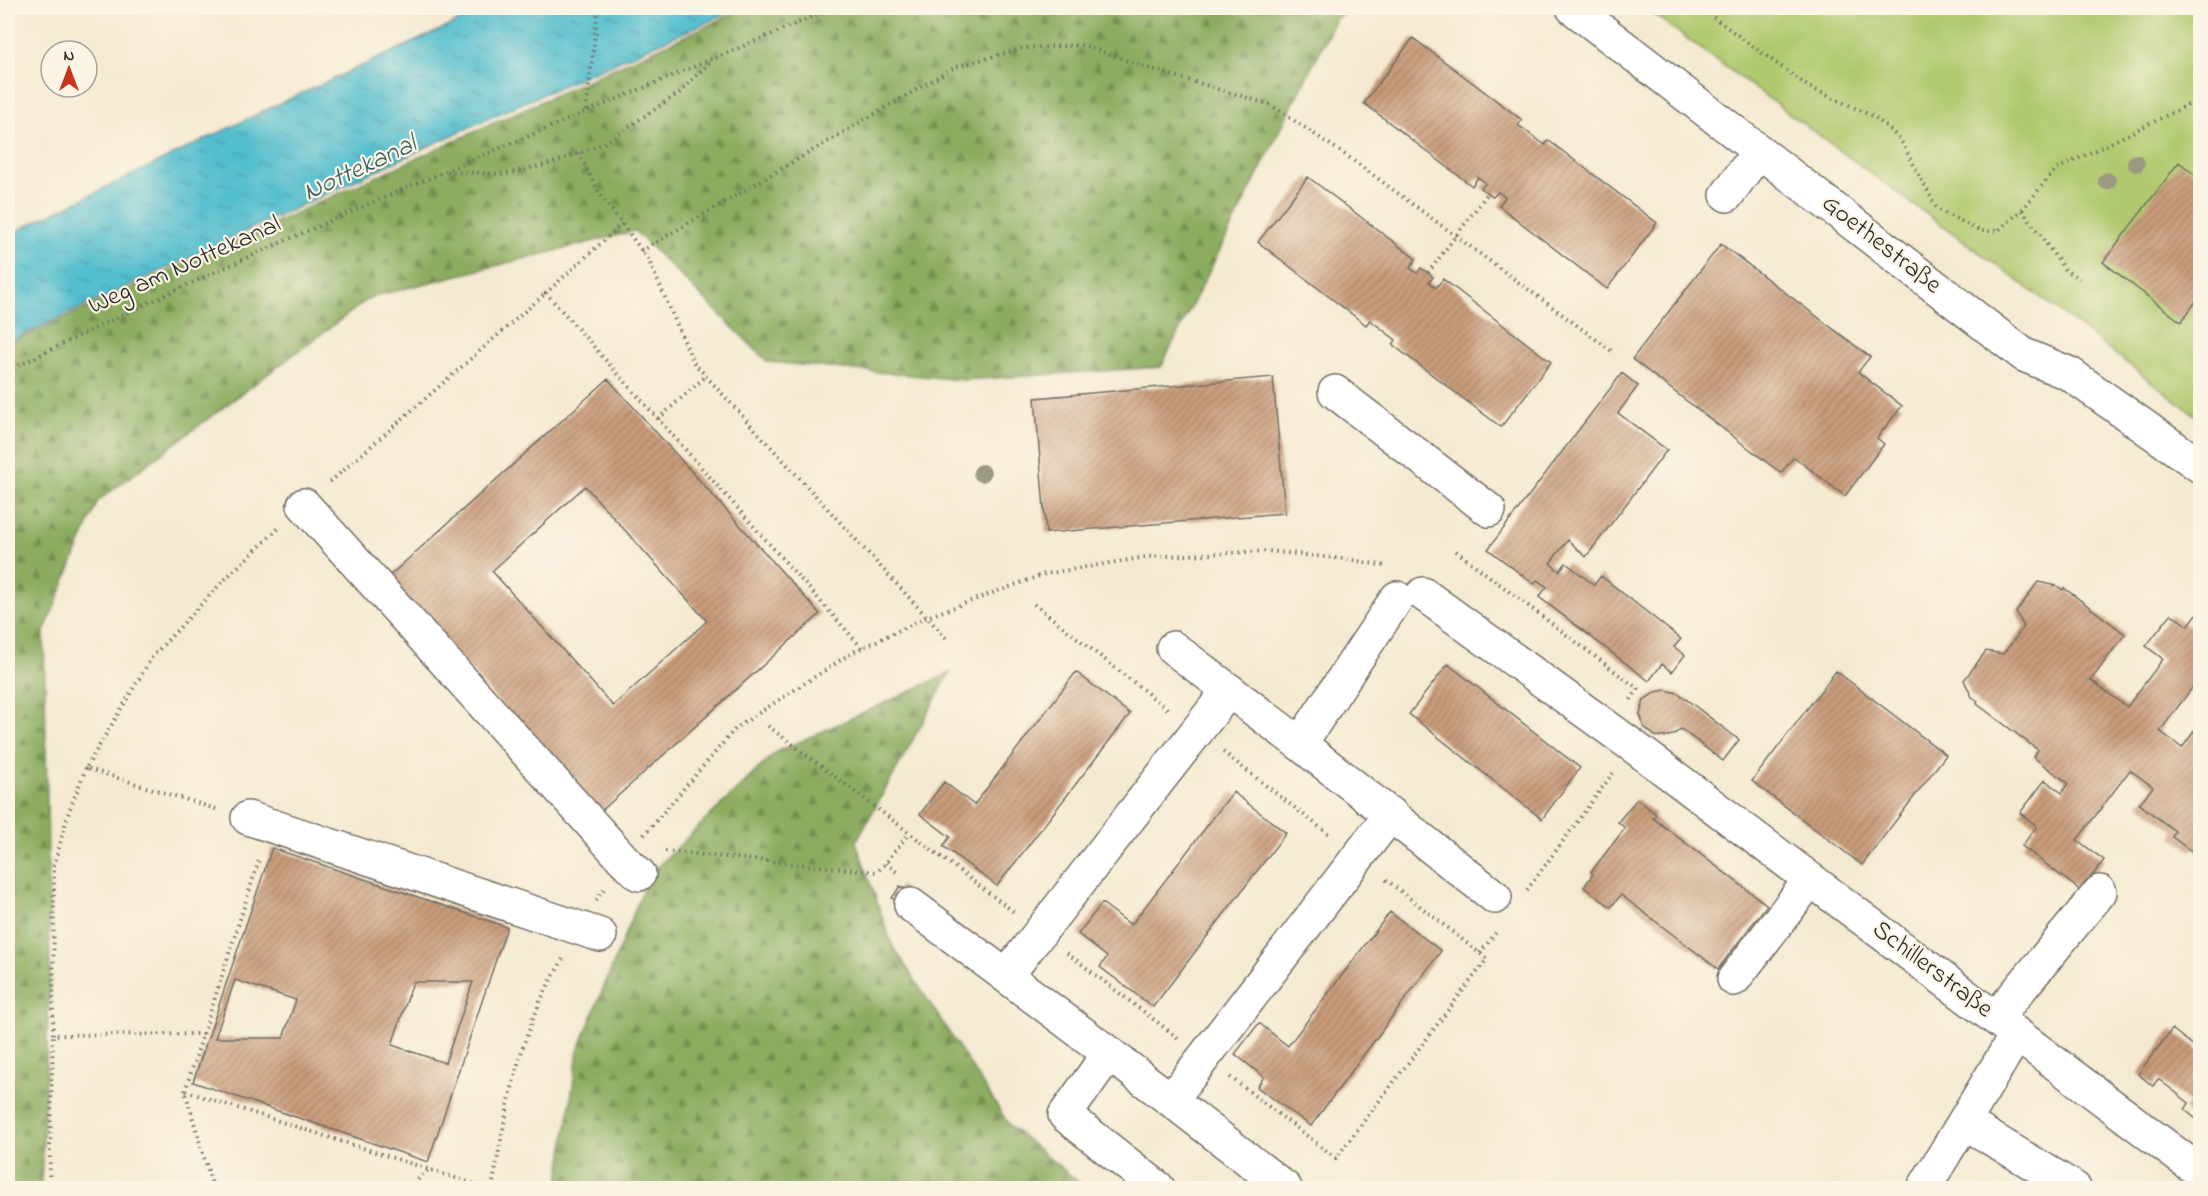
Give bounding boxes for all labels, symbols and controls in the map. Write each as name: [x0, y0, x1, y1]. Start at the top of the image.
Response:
north arrow: [39, 39, 99, 99]
text: N: [64, 44, 75, 68]
water label: Nottekanal: [297, 124, 426, 212]
street label: Goethestraße: [1813, 186, 1950, 304]
street label: Weg am Nottekanal: [82, 206, 288, 326]
street label: Schillerstraße: [1863, 912, 2001, 1028]

